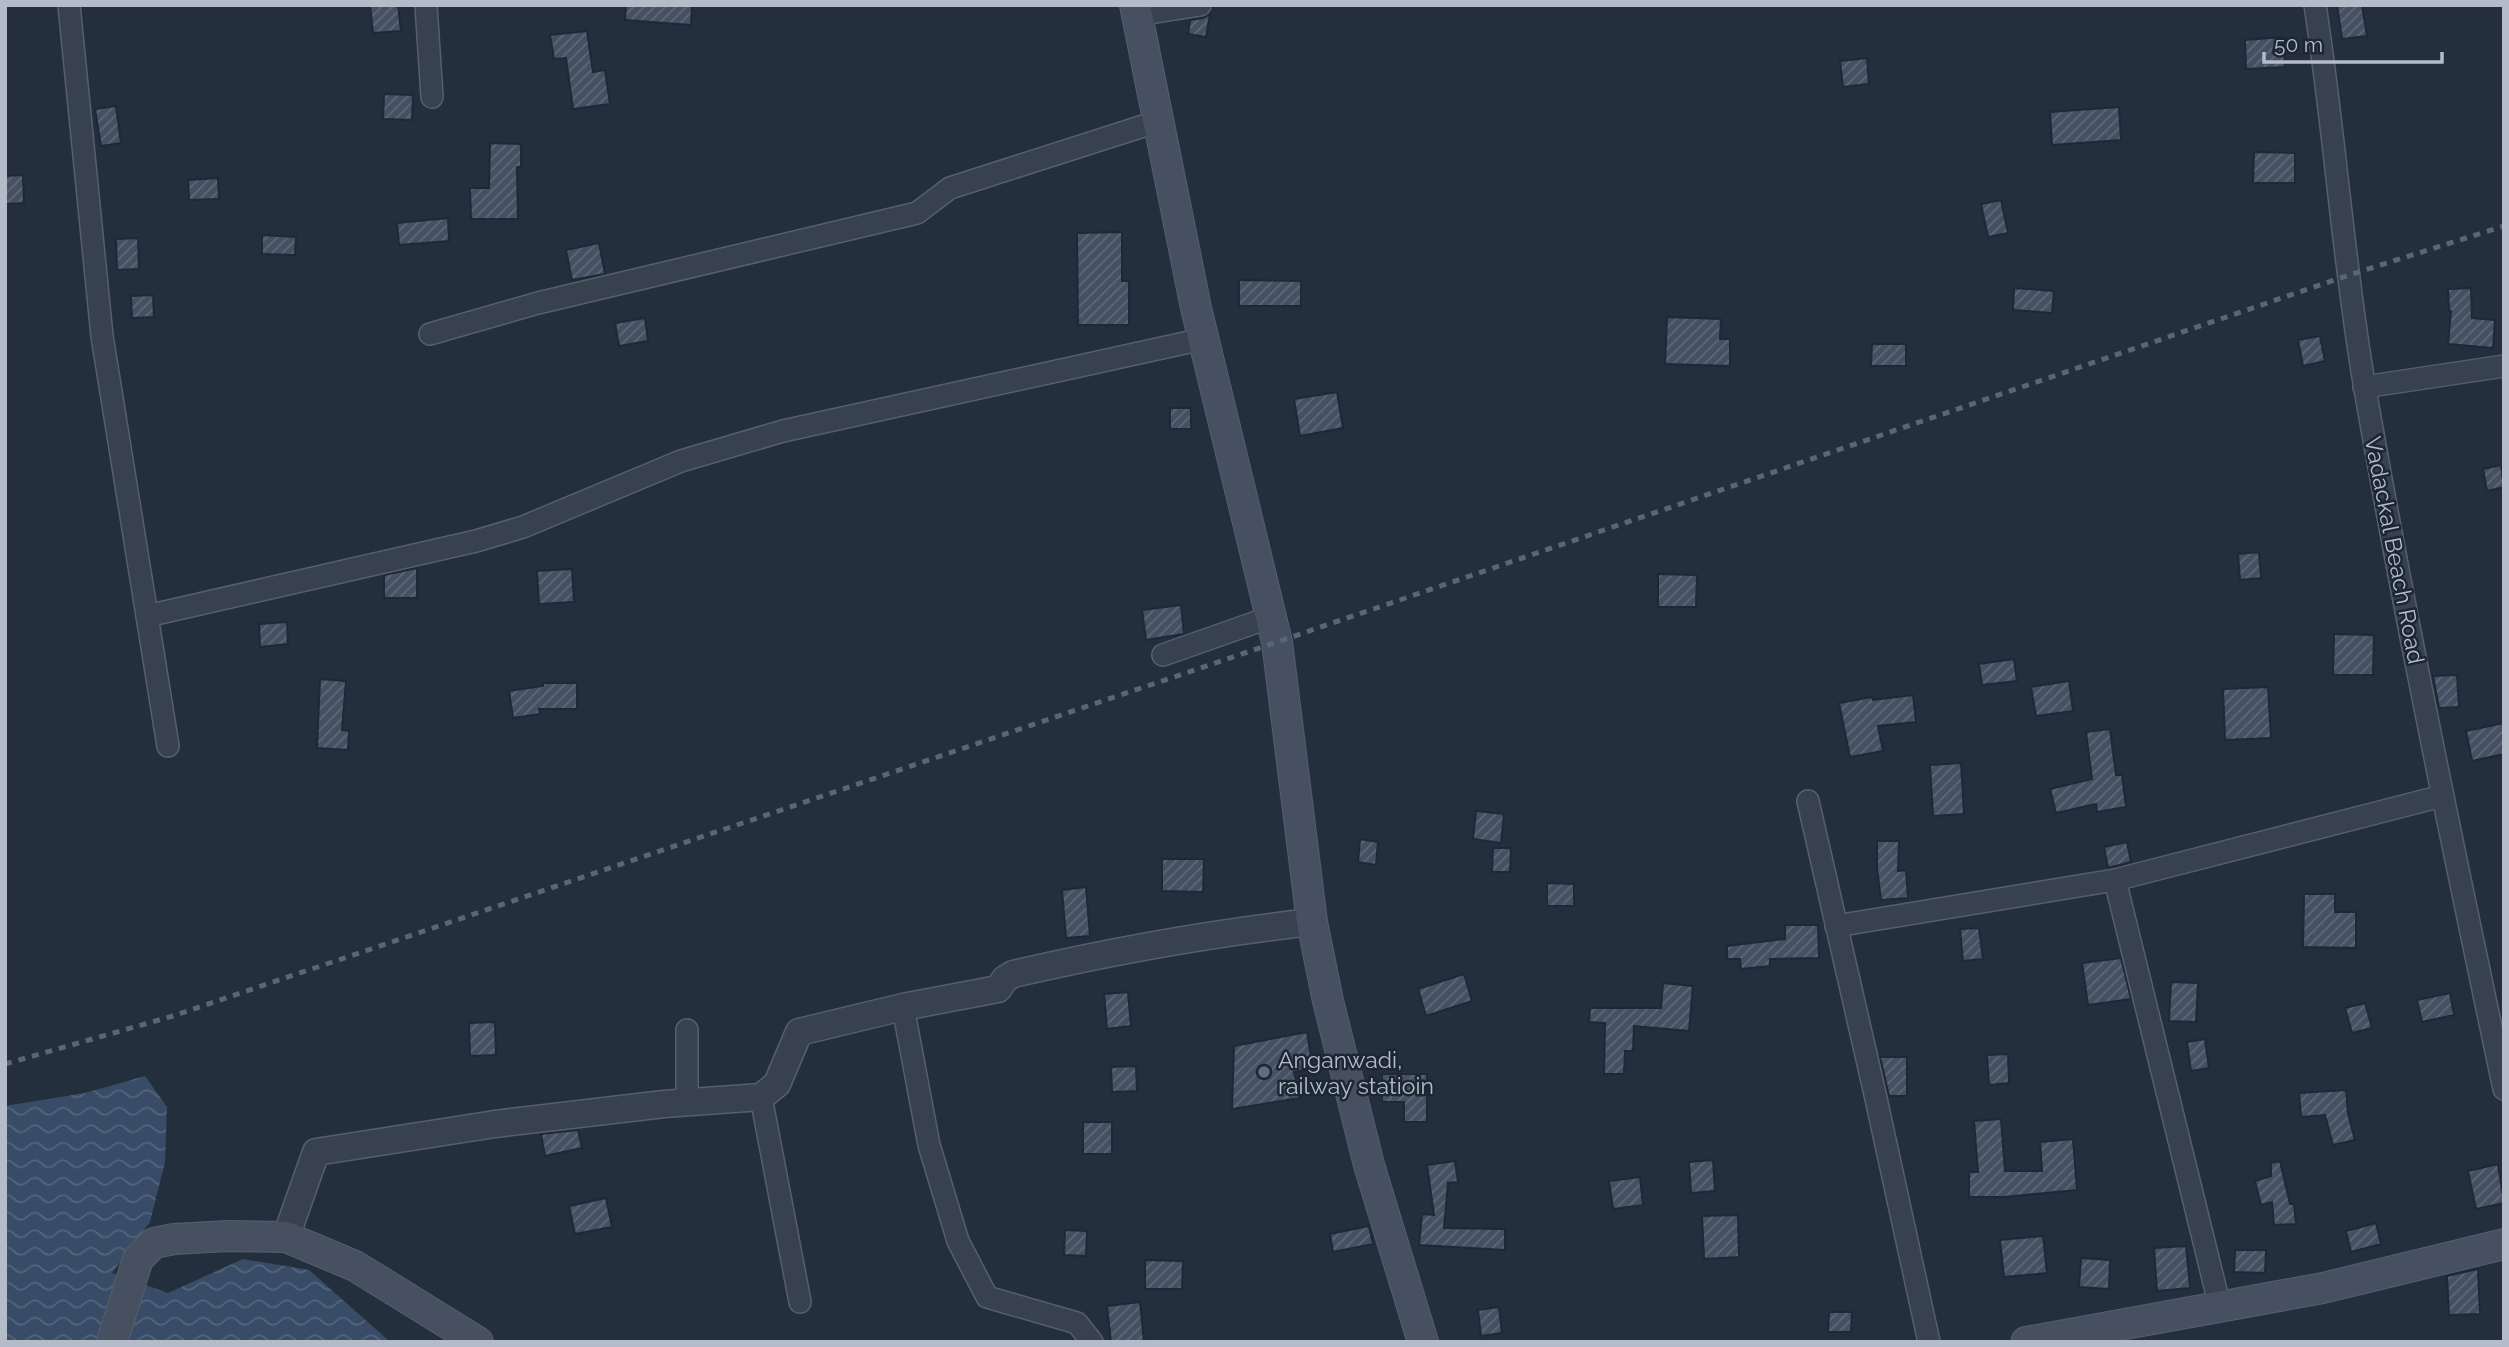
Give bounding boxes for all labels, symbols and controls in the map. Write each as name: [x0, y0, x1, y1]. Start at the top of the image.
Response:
scale bar: [2264, 21, 2442, 65]
text: 50 m: [2274, 32, 2323, 57]
street label: Vadackal Beach Road: [2360, 434, 2430, 666]
place label: Anganwadi, railway statioin: [1278, 1046, 1434, 1099]
marker: Anganwadi, railway statioin: [1256, 1064, 1272, 1080]

